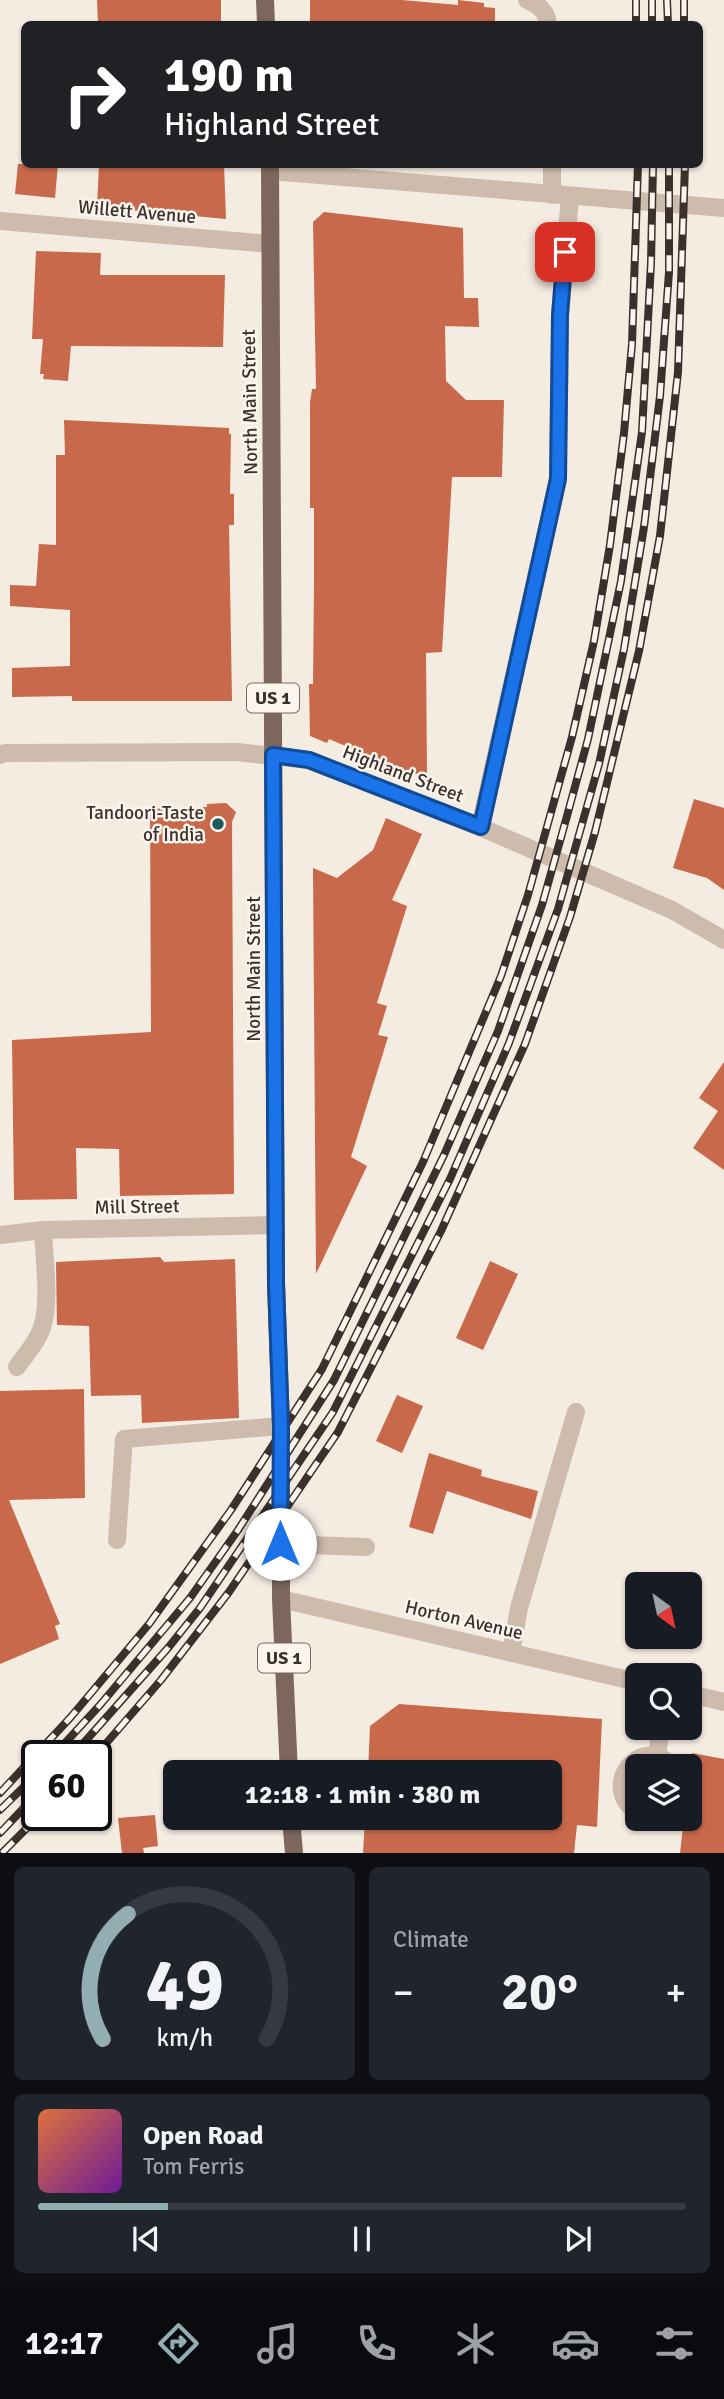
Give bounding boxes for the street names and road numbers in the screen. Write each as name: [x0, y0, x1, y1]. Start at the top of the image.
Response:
street label: Willett Avenue: [77, 195, 197, 229]
street label: North Main Street: [237, 329, 263, 475]
road number: US 1: [247, 684, 299, 712]
street label: Highland Street: [339, 740, 467, 808]
street label: North Main Street: [242, 896, 266, 1042]
street label: Mill Street: [94, 1194, 180, 1220]
street label: Horton Avenue: [403, 1595, 525, 1645]
road number: US 1: [258, 1644, 310, 1672]

